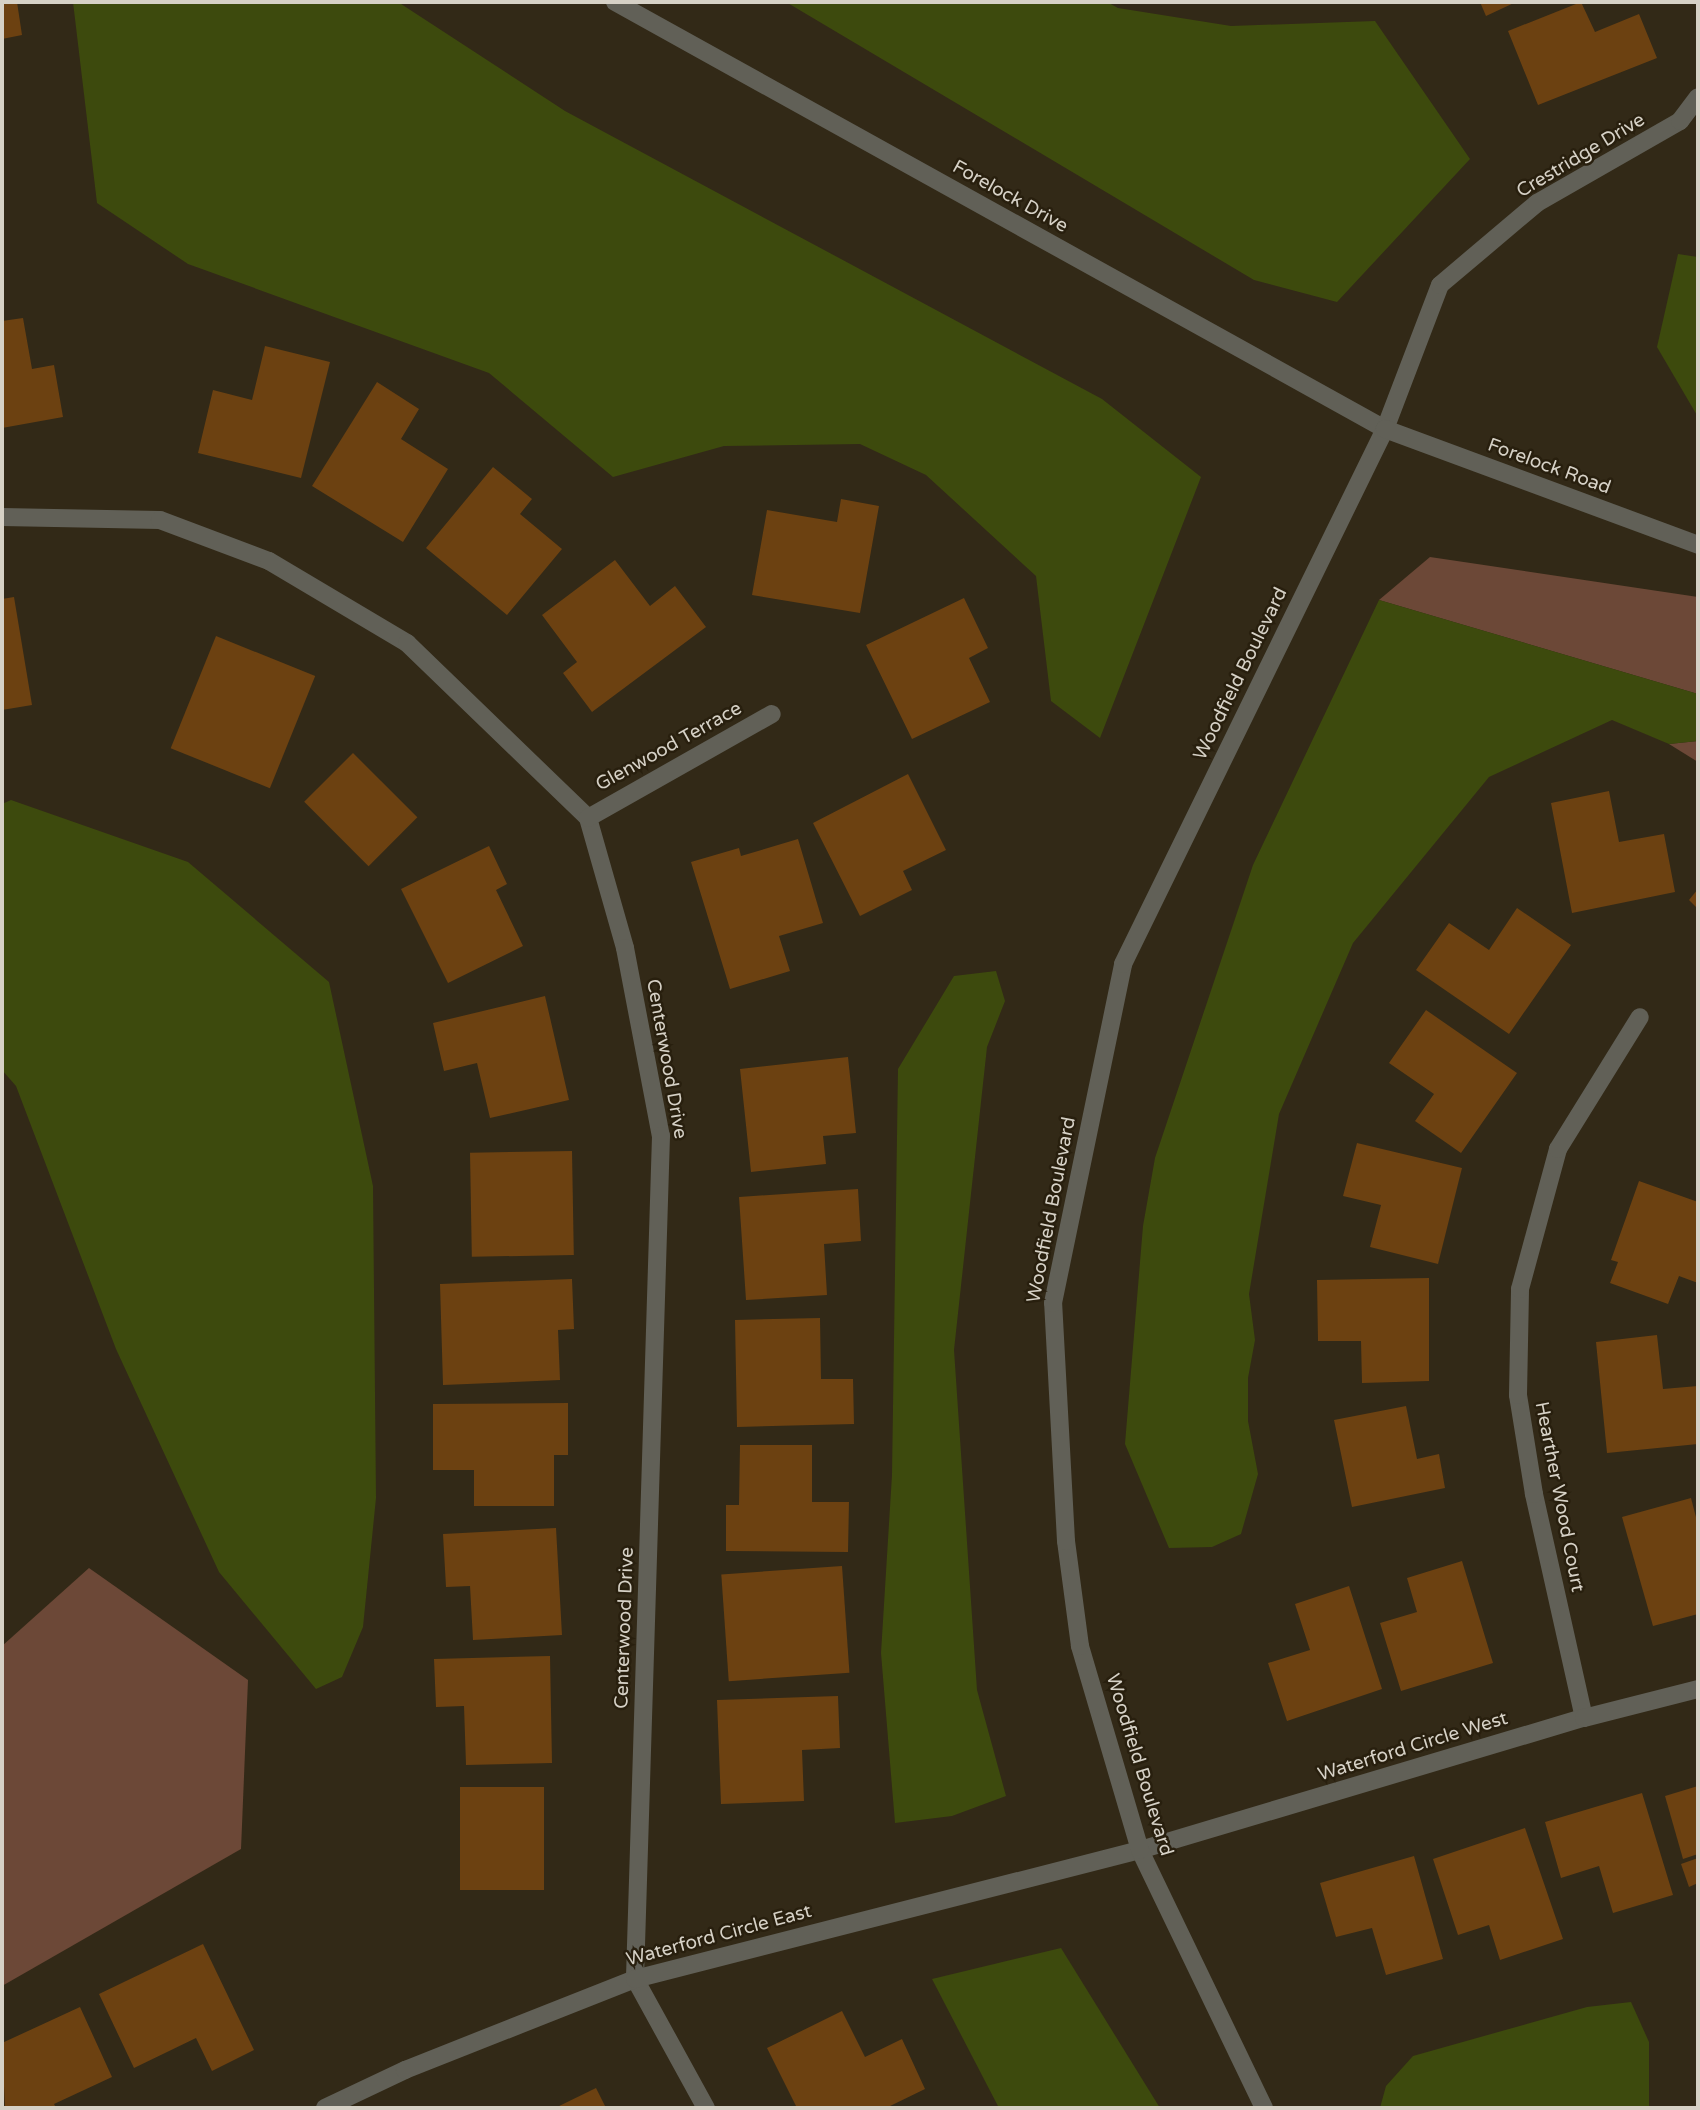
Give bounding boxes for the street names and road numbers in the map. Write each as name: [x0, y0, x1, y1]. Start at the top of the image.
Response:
street label: Crestridge Drive: [1513, 109, 1649, 203]
street label: Forelock Drive: [948, 156, 1072, 238]
street label: Forelock Road: [1484, 434, 1614, 500]
street label: Woodfield Boulevard: [1189, 584, 1293, 764]
street label: Glenwood Terrace: [592, 697, 746, 797]
street label: Centerwood Drive: [641, 977, 691, 1141]
street label: Woodfield Boulevard: [1023, 1115, 1081, 1305]
street label: Hearther Wood Court: [1529, 1400, 1589, 1594]
street label: Centerwood Drive: [611, 1547, 639, 1709]
street label: Woodfield Boulevard: [1100, 1671, 1178, 1859]
street label: Waterford Circle West: [1315, 1707, 1511, 1787]
street label: Waterford Circle East: [624, 1900, 814, 1972]

